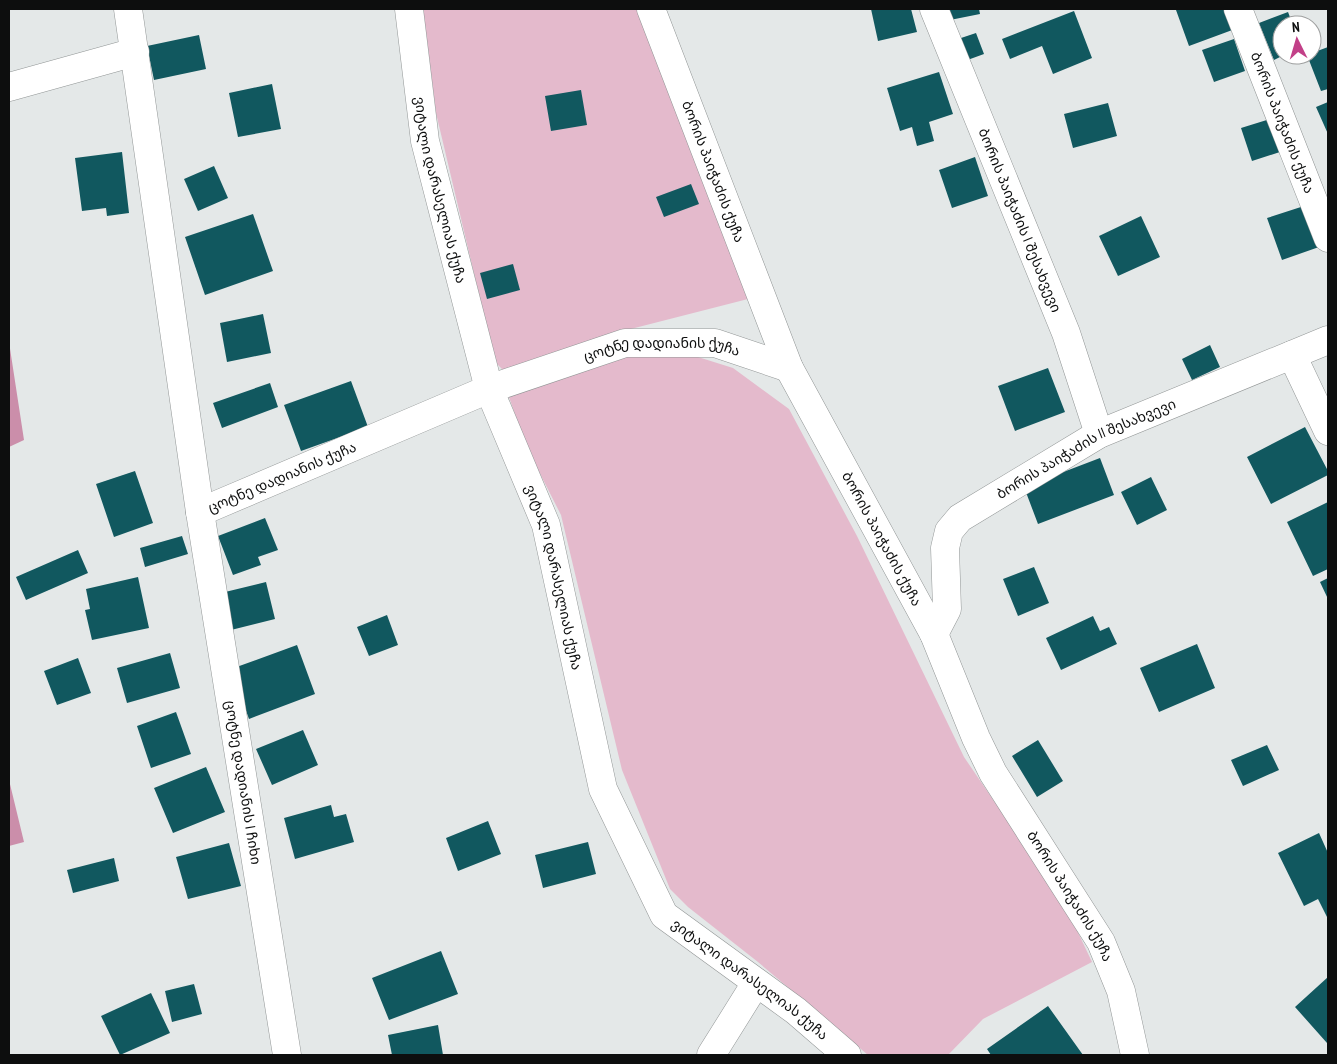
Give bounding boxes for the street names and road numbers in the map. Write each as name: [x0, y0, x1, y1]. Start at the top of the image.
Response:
street label: ბორის პაიჭაძის ქუჩა: [1247, 49, 1319, 196]
street label: ვიტალი დარასელიას ქუჩა: [411, 96, 470, 285]
street label: ბორის პაიჭაძის ქუჩა: [678, 98, 749, 245]
street label: ბორის პაიჭაძის I შესახვევი: [974, 125, 1066, 315]
street label: ცოტნე დადიანის ქუჩა: [581, 334, 743, 365]
street label: ბორის პაიჭაძის II შესახვევი: [993, 394, 1178, 503]
street label: ცოტნე დადიანის ქუჩა: [205, 438, 359, 517]
street label: ბორის პაიჭაძის ქუჩა: [838, 468, 926, 609]
street label: ვიტალი დარასელიას ქუჩა: [521, 482, 586, 672]
street label: ცოტნე დადიანის I ჩიხი: [221, 699, 265, 866]
street label: ბორის პაიჭაძის ქუჩა: [1023, 827, 1117, 964]
street label: ვიტალი დარასელიას ქუჩა: [668, 915, 832, 1044]

